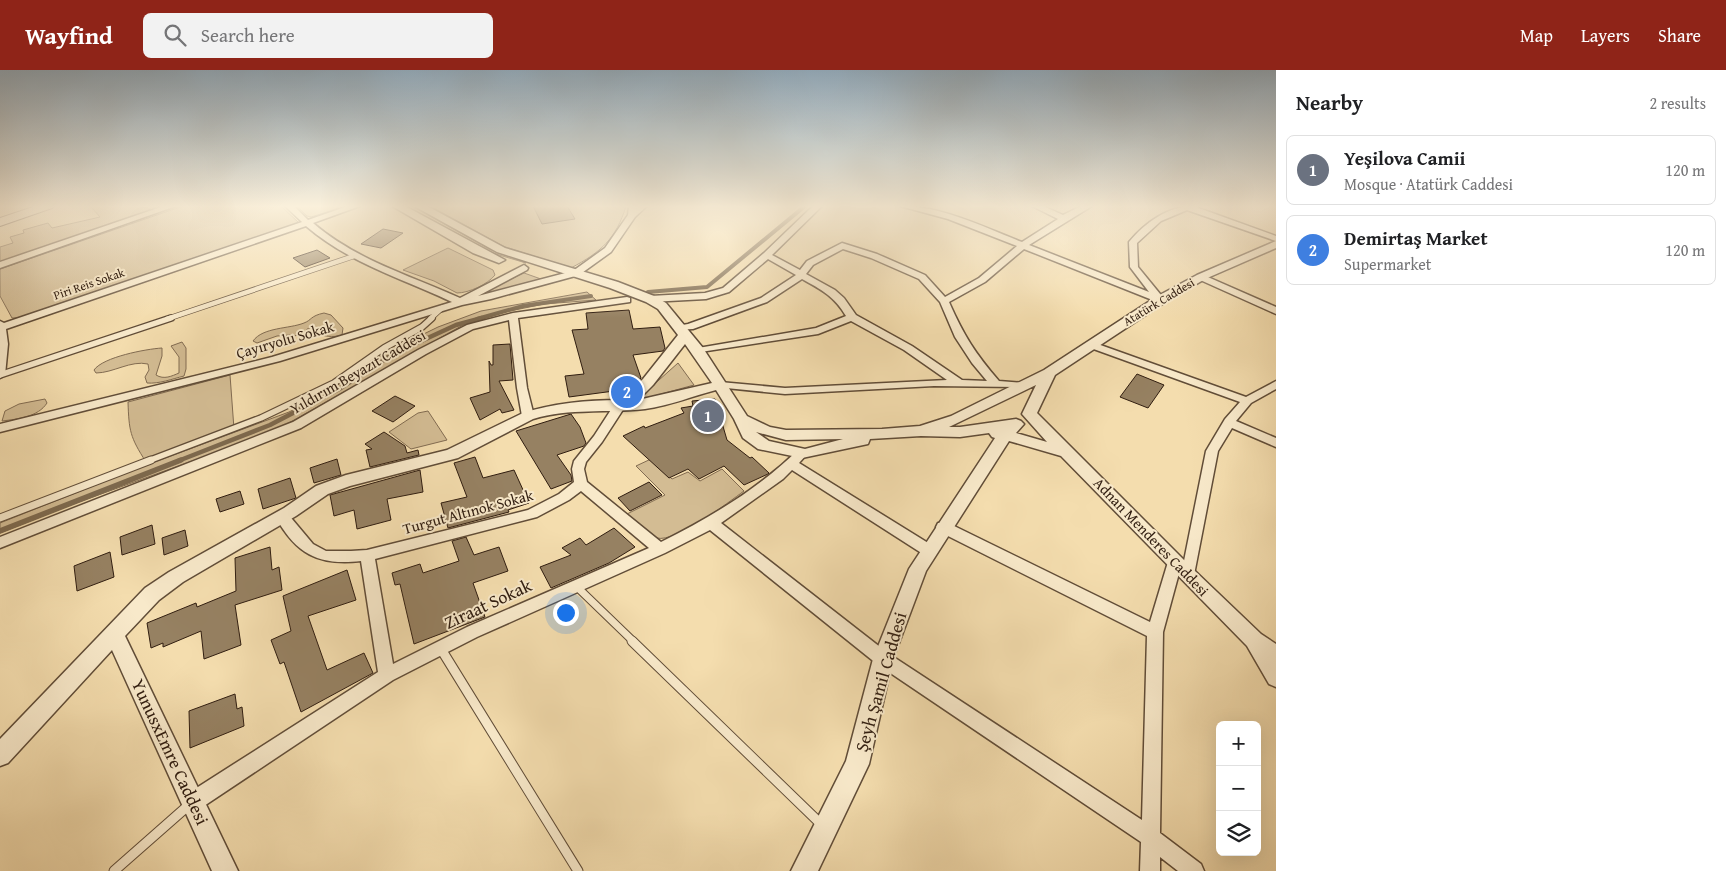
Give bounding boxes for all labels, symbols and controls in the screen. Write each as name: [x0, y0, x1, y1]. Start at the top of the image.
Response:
search box: [143, 13, 493, 58]
text: Wayfind: [25, 18, 113, 53]
icon: search: [161, 21, 189, 49]
text: Search here: [201, 21, 295, 49]
text: Map: [1520, 22, 1553, 49]
text: Layers: [1581, 22, 1630, 49]
text: Share: [1658, 22, 1701, 49]
text: Nearby: [1296, 87, 1363, 118]
text: 2 results: [1649, 91, 1706, 115]
text: Yeşilova Camii: [1344, 144, 1465, 172]
text: 1: [1309, 158, 1317, 182]
text: 120 m: [1665, 158, 1705, 182]
text: Mosque · Atatürk Caddesi: [1344, 172, 1513, 196]
text: Demirtaş Market: [1344, 224, 1488, 252]
text: 2: [1309, 238, 1317, 262]
text: 120 m: [1665, 238, 1705, 262]
text: Supermarket: [1344, 252, 1431, 276]
street label: Piri Reis Sokak: [51, 263, 127, 304]
street label: Atatürk Caddesi: [1120, 273, 1198, 330]
street label: Çayıryolu Sokak: [233, 315, 337, 364]
street label: Yıldırım Beyazıt Caddesi: [286, 324, 429, 419]
pin: 2: [611, 373, 643, 411]
pin: 1: [692, 397, 724, 435]
street label: Adnan Menderes Caddesi: [1089, 473, 1214, 601]
street label: Turgut Altınok Sokak: [400, 484, 536, 539]
street label: Ziraat Sokak: [440, 571, 537, 636]
your location: [553, 600, 579, 626]
street label: Şeyh Şamil Caddesi: [848, 609, 913, 755]
street label: YunusxEmre Caddesi: [125, 674, 216, 829]
map controls: [1216, 721, 1261, 856]
button: +: [1216, 721, 1261, 766]
button: −: [1216, 766, 1261, 811]
button: layers: [1216, 811, 1261, 856]

